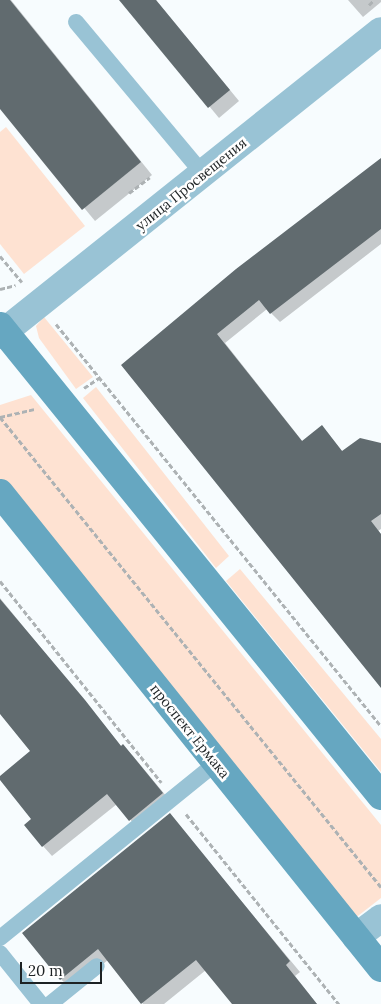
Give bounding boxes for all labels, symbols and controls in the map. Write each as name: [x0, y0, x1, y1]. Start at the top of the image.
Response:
street label: улица Просвещения: [132, 134, 250, 234]
street label: проспект Ермака: [147, 681, 233, 781]
scale bar: [22, 952, 105, 984]
text: 20 m: [28, 961, 63, 980]

